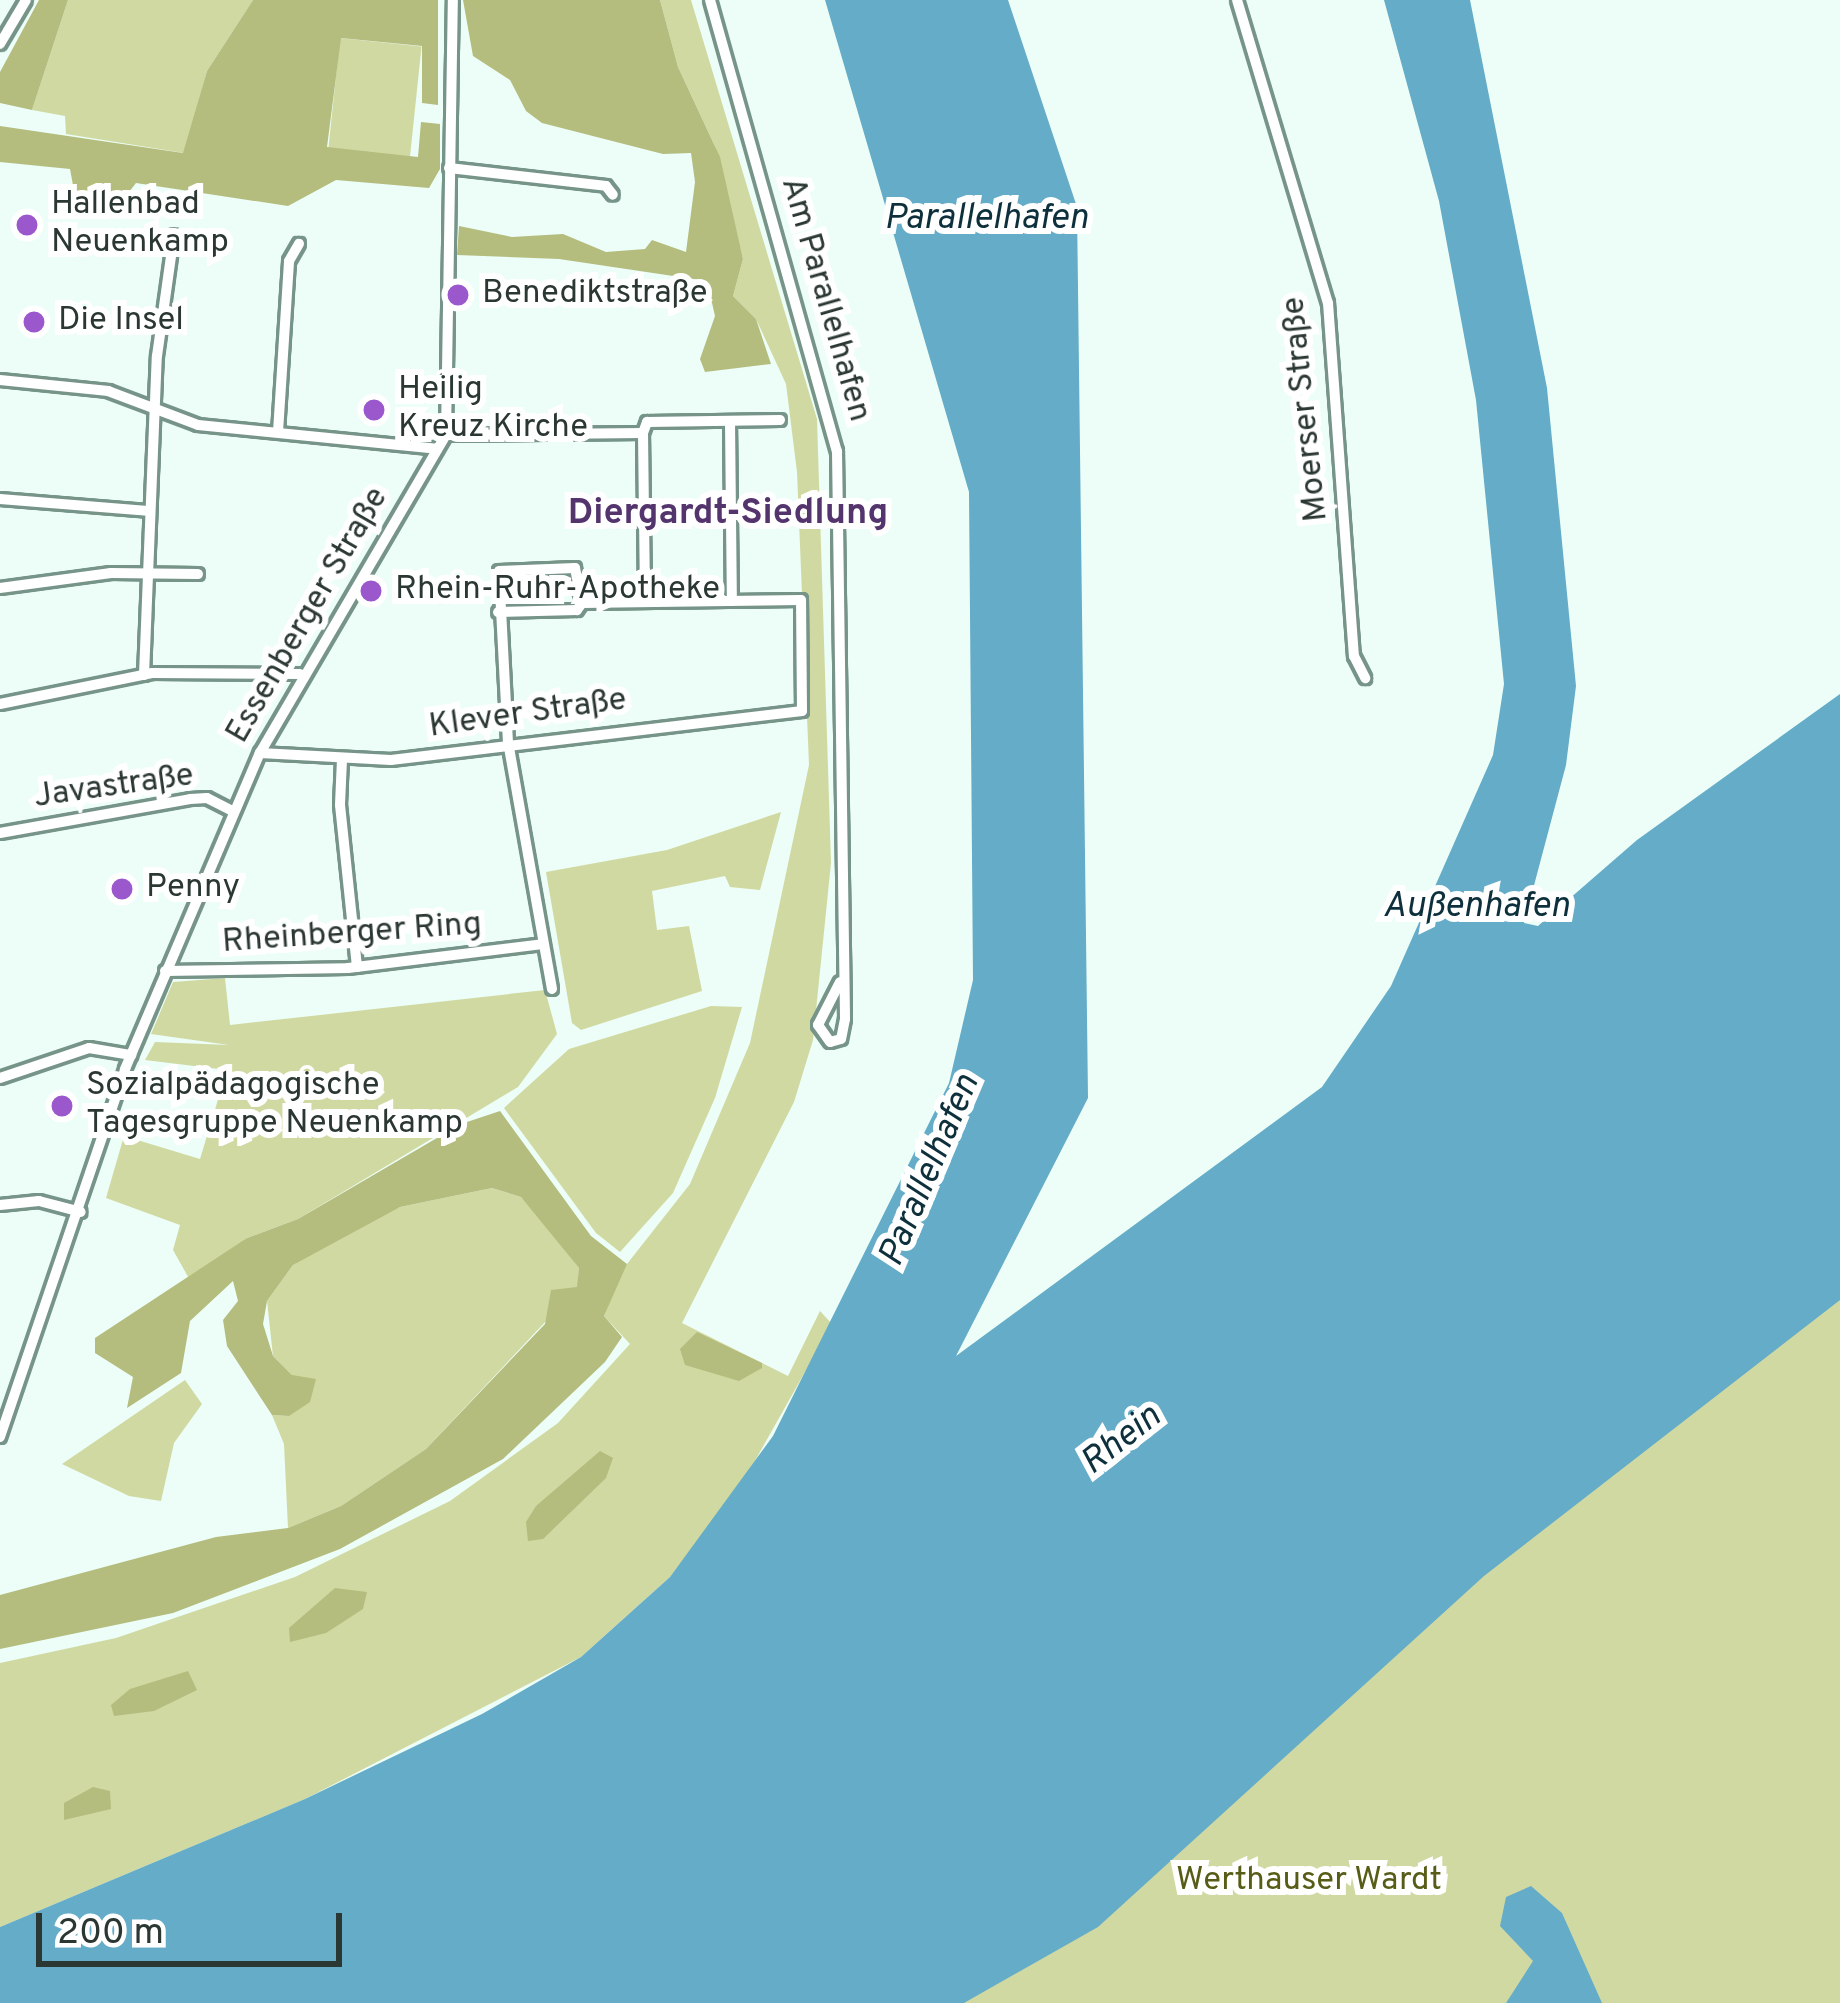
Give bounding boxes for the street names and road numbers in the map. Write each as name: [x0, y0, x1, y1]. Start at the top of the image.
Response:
street label: Am Parallelhafen: [770, 173, 878, 427]
street label: Moerser Straße: [1275, 295, 1339, 523]
street label: Essenberger Straße: [220, 481, 398, 751]
street label: Klever Straße: [427, 682, 629, 748]
street label: Javastraße: [32, 757, 196, 819]
street label: Rheinberger Ring: [221, 906, 483, 964]

